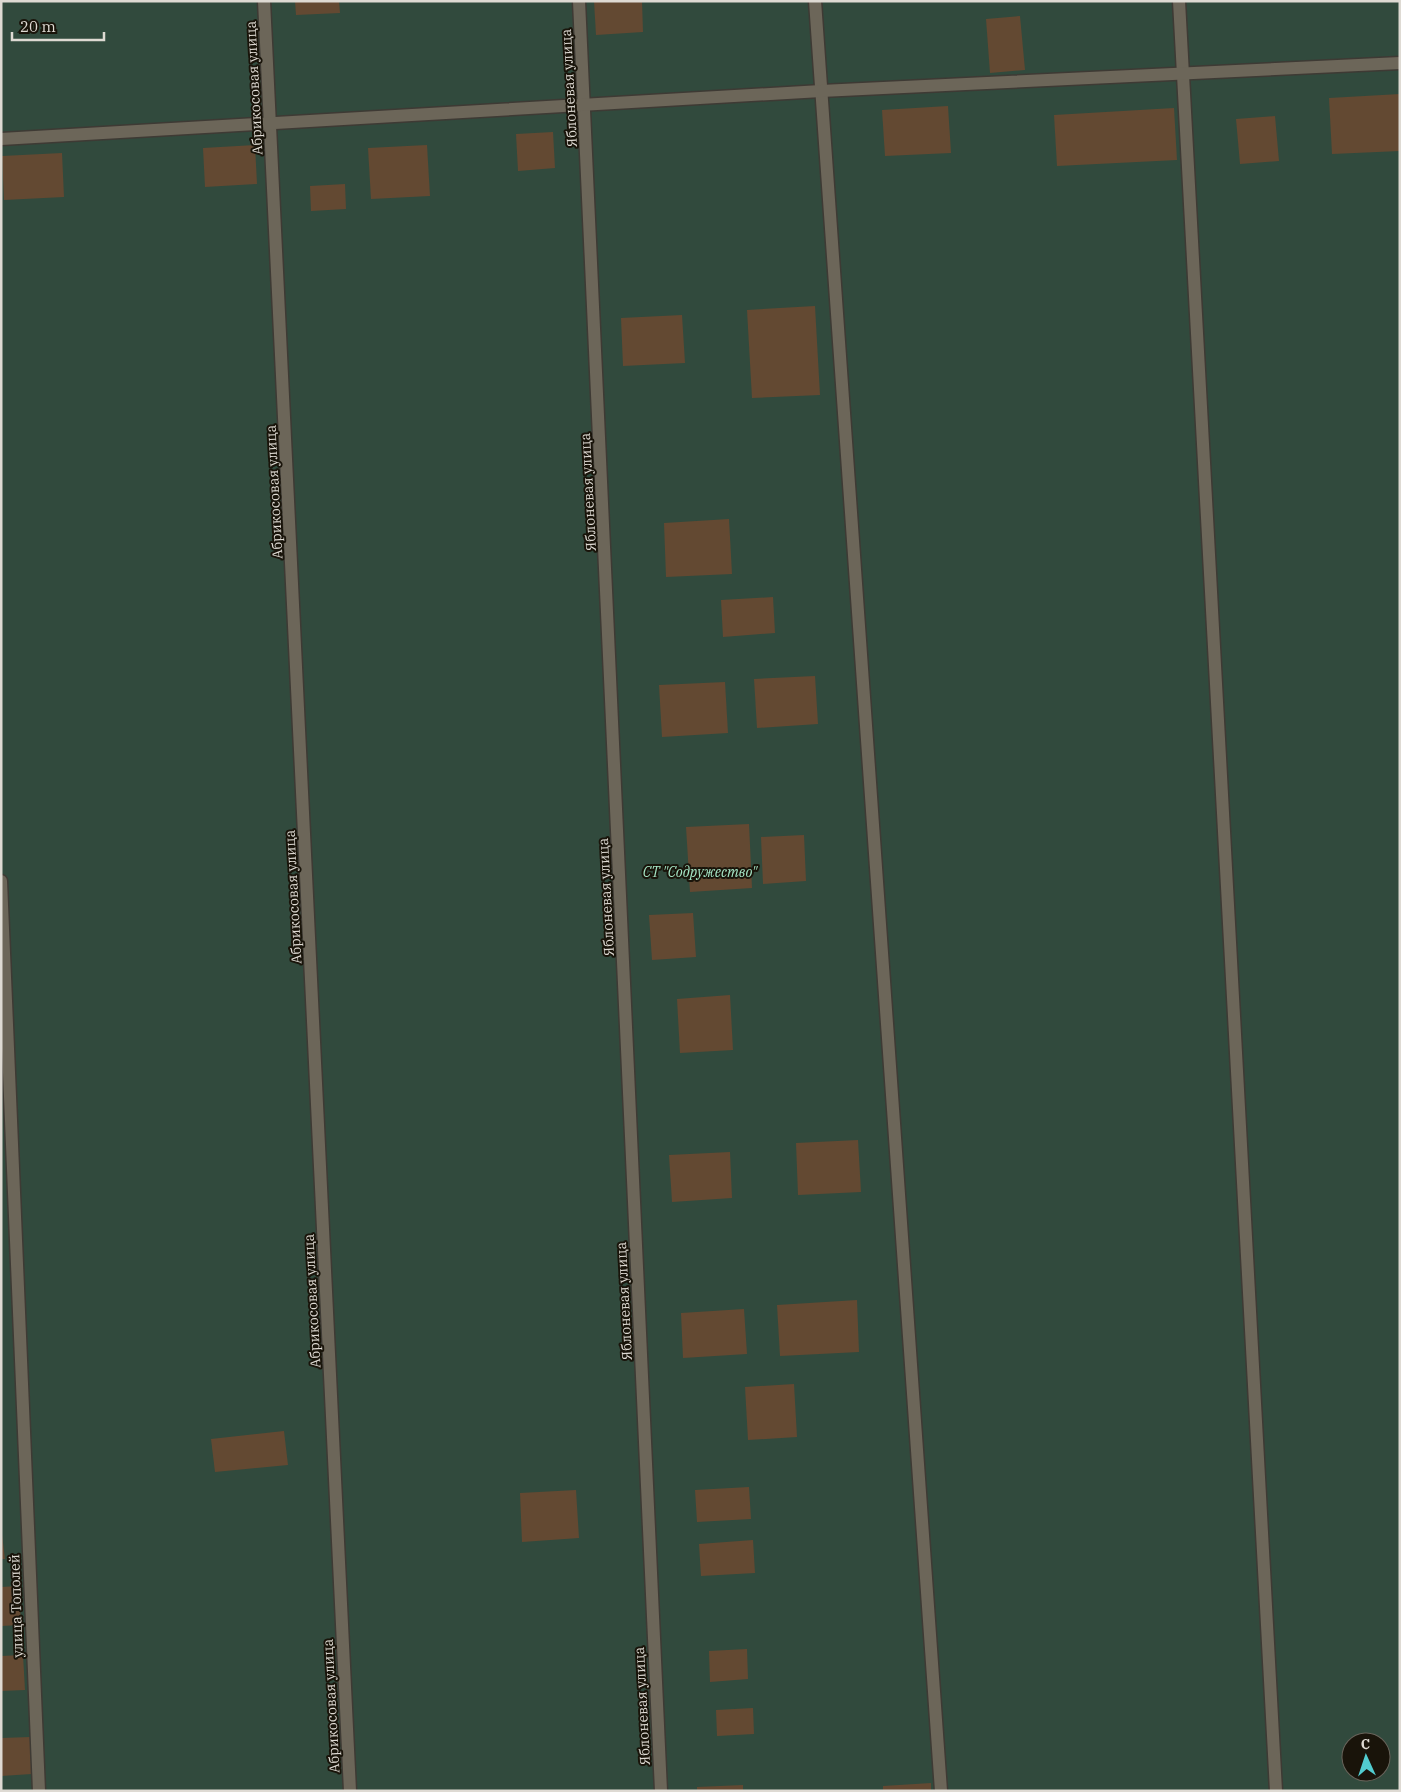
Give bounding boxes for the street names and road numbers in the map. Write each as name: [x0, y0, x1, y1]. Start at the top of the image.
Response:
street label: Абрикосовая улица: [241, 20, 267, 155]
street label: Яблоневая улица: [557, 28, 581, 148]
street label: Абрикосовая улица: [261, 424, 287, 559]
street label: Яблоневая улица: [576, 432, 600, 552]
street label: Абрикосовая улица: [280, 829, 306, 964]
street label: Яблоневая улица: [594, 837, 618, 957]
street label: Абрикосовая улица: [299, 1233, 325, 1368]
street label: Яблоневая улица: [612, 1241, 636, 1361]
street label: улица Тополей: [5, 1554, 27, 1658]
street label: Абрикосовая улица: [318, 1638, 344, 1773]
street label: Яблоневая улица: [630, 1646, 654, 1766]

